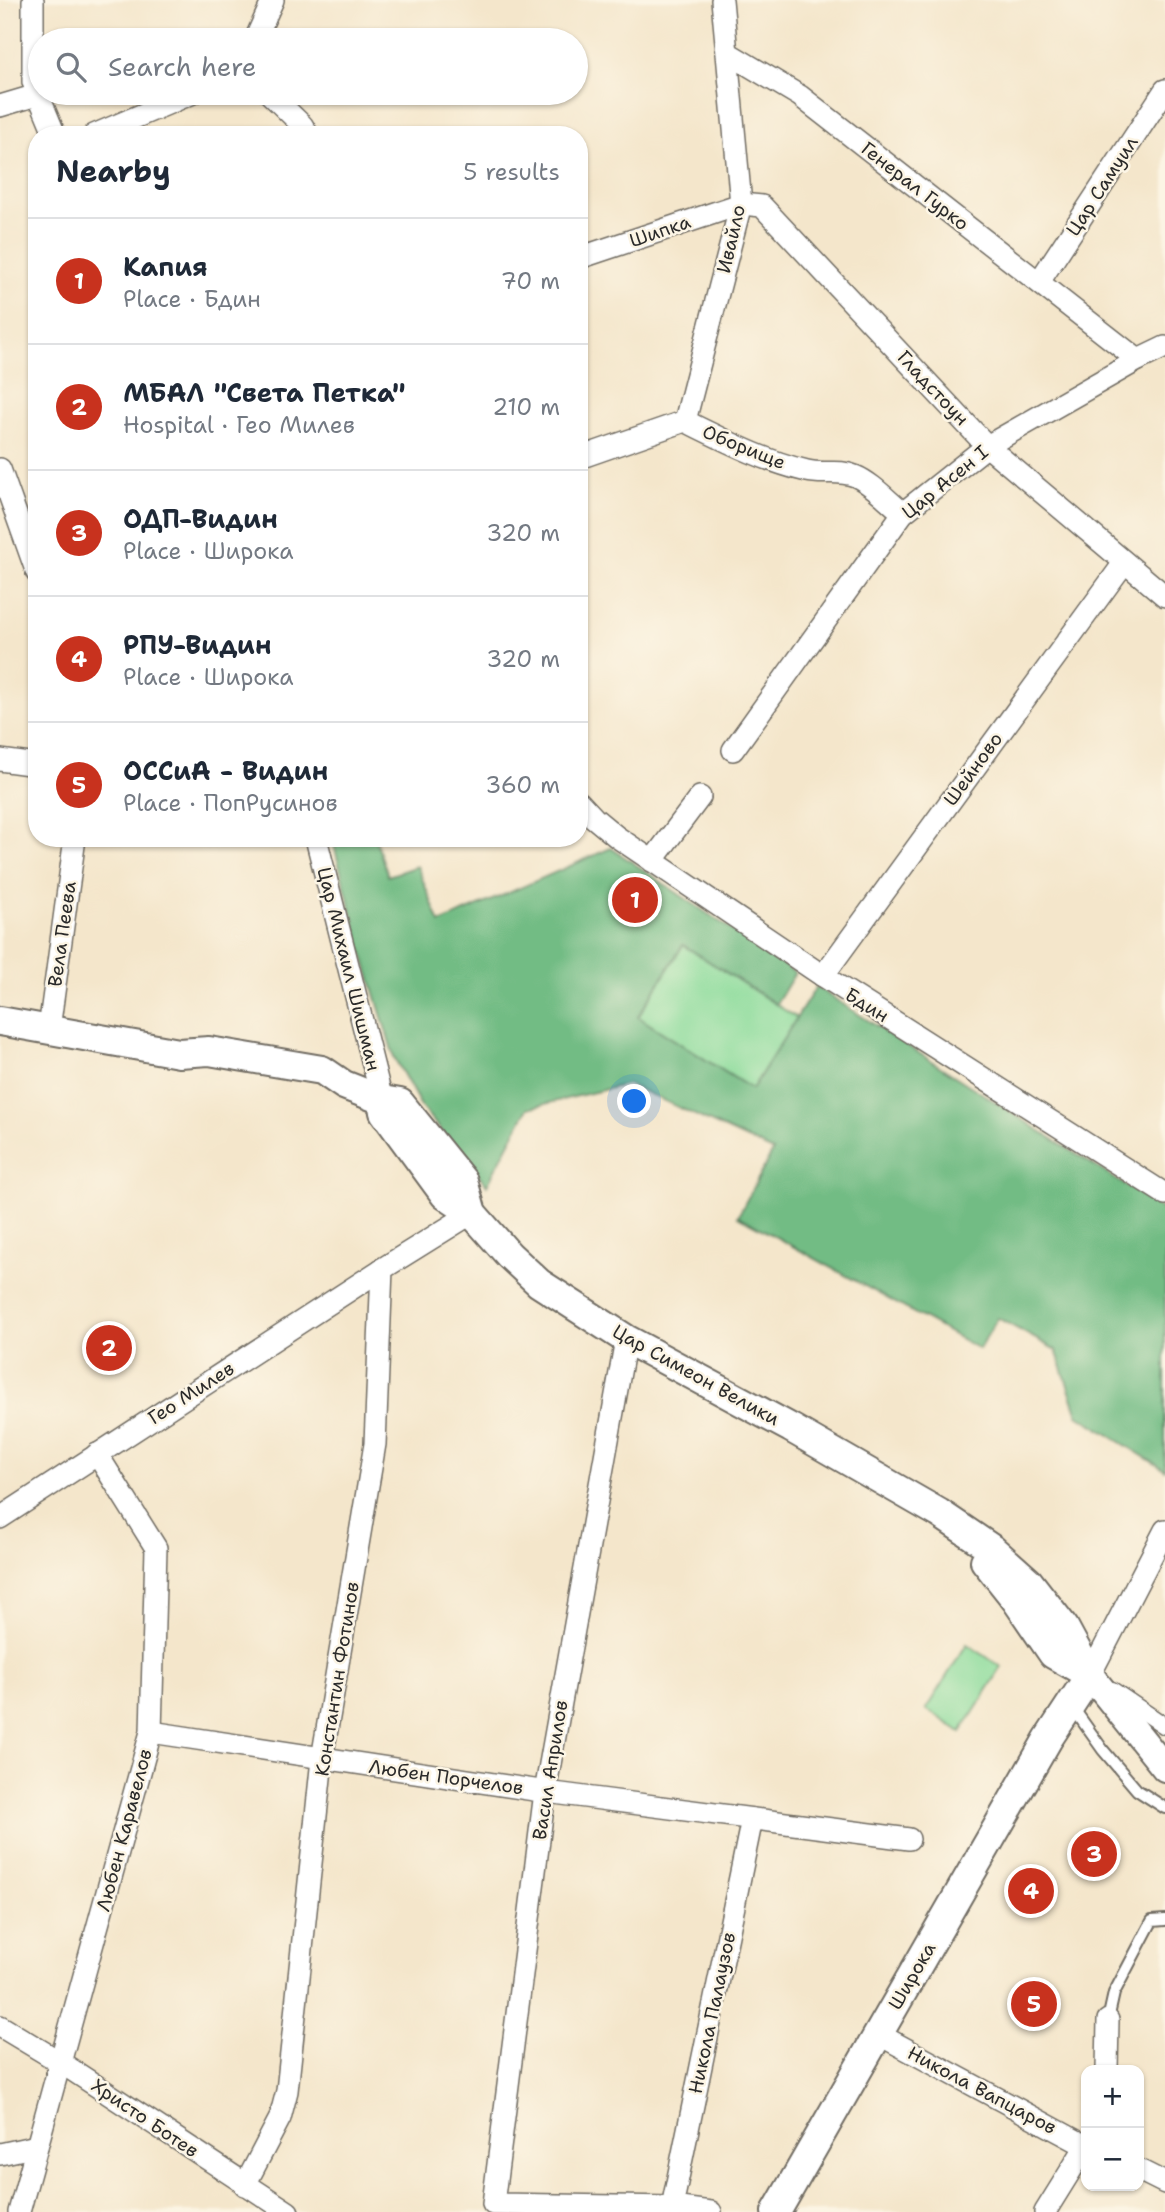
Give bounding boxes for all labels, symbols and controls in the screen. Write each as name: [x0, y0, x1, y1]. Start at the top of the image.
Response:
search box: [28, 28, 588, 105]
icon: search: [52, 48, 90, 86]
text: Search here: [108, 49, 257, 84]
street label: Цар Самуил: [1060, 131, 1144, 241]
street label: Генерал Гурко: [856, 136, 974, 236]
text: Nearby: [56, 151, 171, 192]
text: 5 results: [463, 157, 560, 187]
street label: Ивайло: [711, 202, 751, 276]
street label: Шипка: [626, 209, 694, 253]
text: Капия: [123, 249, 208, 284]
text: 1: [74, 266, 84, 296]
text: 70 m: [501, 266, 560, 296]
text: Place · Бдин: [123, 284, 261, 314]
street label: Гладстоун: [892, 345, 974, 431]
text: МБАЛ "Света Петка": [123, 375, 406, 410]
text: 2: [71, 392, 87, 422]
text: 210 m: [492, 392, 560, 422]
text: Hospital · Гео Милев: [123, 410, 355, 440]
street label: Оборище: [699, 419, 789, 475]
street label: Цар Асен I: [897, 439, 993, 525]
text: ОДП-Видин: [123, 501, 278, 536]
text: 3: [71, 518, 87, 548]
text: 320 m: [486, 518, 560, 548]
text: Place · Широка: [123, 536, 294, 566]
text: РПУ-Видин: [123, 627, 272, 662]
text: 4: [71, 644, 87, 674]
text: 320 m: [486, 644, 560, 674]
text: Place · Широка: [123, 662, 294, 692]
street label: Шейново: [938, 727, 1008, 811]
text: ОССиА - Видин: [123, 753, 328, 788]
text: 5: [72, 770, 86, 800]
text: 360 m: [485, 770, 560, 800]
text: Place · ПопРусинов: [123, 788, 338, 818]
street label: Цар Михаил Шишман: [312, 864, 386, 1074]
pin: 1: [612, 874, 658, 926]
street label: Вела Пеева: [42, 879, 82, 988]
street label: Бдин: [840, 982, 894, 1028]
your location: [617, 1084, 651, 1118]
street label: Цар Симеон Велики: [608, 1319, 784, 1431]
pin: 2: [86, 1322, 132, 1374]
street label: Гео Милев: [143, 1356, 239, 1430]
street label: Константин Фотинов: [309, 1580, 365, 1778]
street label: Васил Априлов: [527, 1698, 573, 1842]
street label: Любен Каравелов: [90, 1746, 158, 1914]
street label: Любен Порчелов: [367, 1754, 525, 1800]
pin: 3: [1071, 1828, 1117, 1880]
pin: 4: [1008, 1865, 1054, 1917]
street label: Никола Палаузов: [683, 1930, 741, 2096]
street label: Широка: [883, 1938, 941, 2014]
pin: 5: [1011, 1978, 1057, 2030]
street label: Никола Вапцаров: [903, 2040, 1061, 2140]
map controls: [1081, 2065, 1144, 2191]
button: +: [1081, 2065, 1144, 2128]
street label: Христо Ботев: [87, 2073, 203, 2163]
button: −: [1081, 2128, 1144, 2191]

